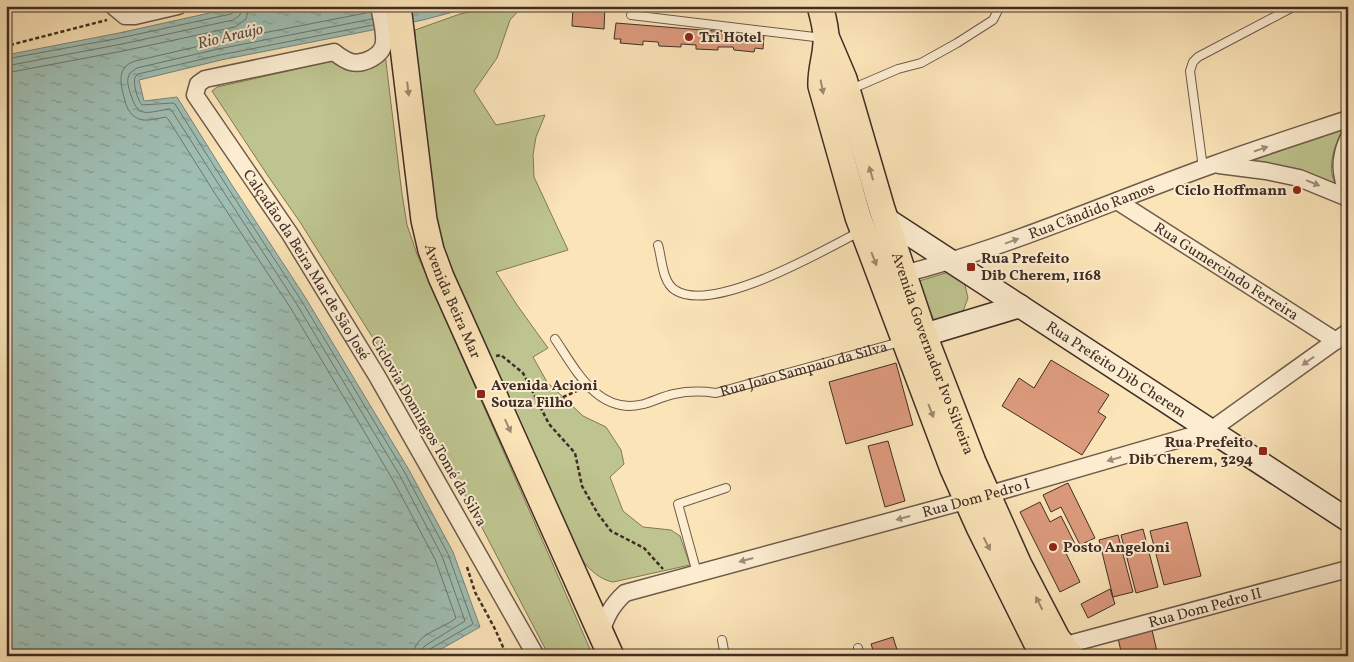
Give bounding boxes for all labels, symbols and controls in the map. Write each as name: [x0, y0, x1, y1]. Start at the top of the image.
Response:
water label: Rio Araújo: [195, 19, 266, 55]
place label: Tri Hotel: [699, 28, 762, 49]
marker: Tri Hotel: [683, 31, 695, 43]
one-way arrow: [818, 79, 826, 95]
one-way arrow: [404, 81, 412, 97]
one-way arrow: [1253, 144, 1268, 152]
one-way arrow: [867, 165, 875, 180]
street label: Calçadão da Beira Mar de São José: [237, 166, 374, 365]
street label: Rua Cândido Ramos: [1026, 178, 1158, 246]
one-way arrow: [1306, 180, 1320, 188]
place label: Ciclo Hoffmann: [1175, 181, 1287, 202]
marker: Ciclo Hoffmann: [1291, 184, 1303, 196]
street label: Rua Gumercindo Ferreira: [1149, 218, 1302, 326]
one-way arrow: [1005, 237, 1020, 244]
street label: Avenida Beira Mar: [418, 242, 485, 362]
place label: Rua Prefeito Dib Cherem, 1168: [981, 249, 1101, 287]
street label: Avenida Governador Ivo Silveira: [885, 250, 978, 458]
one-way arrow: [870, 252, 878, 267]
marker: Rua Prefeito Dib Cherem, 1168: [965, 261, 977, 273]
street label: Rua Prefeito Dib Cherem: [1041, 317, 1190, 424]
street label: Ciclovia Domingos Tomé da Silva: [364, 333, 491, 531]
street label: Rua João Sampaio da Silva: [718, 337, 890, 403]
one-way arrow: [1301, 356, 1315, 366]
place label: Avenida Acioni Souza Filho: [491, 376, 598, 414]
marker: Avenida Acioni Souza Filho: [475, 388, 487, 400]
one-way arrow: [927, 404, 935, 419]
one-way arrow: [504, 419, 512, 433]
place label: Rua Prefeito Dib Cherem, 3294: [1129, 433, 1253, 471]
marker: Rua Prefeito Dib Cherem, 3294: [1257, 445, 1269, 457]
one-way arrow: [1107, 455, 1122, 463]
street label: Rua Dom Pedro I: [920, 474, 1033, 524]
one-way arrow: [895, 514, 910, 522]
one-way arrow: [983, 537, 991, 551]
place label: Posto Angeloni: [1063, 538, 1170, 559]
marker: Posto Angeloni: [1047, 541, 1059, 553]
one-way arrow: [738, 557, 753, 565]
street label: Rua Dom Pedro II: [1146, 584, 1264, 634]
one-way arrow: [1035, 596, 1043, 610]

